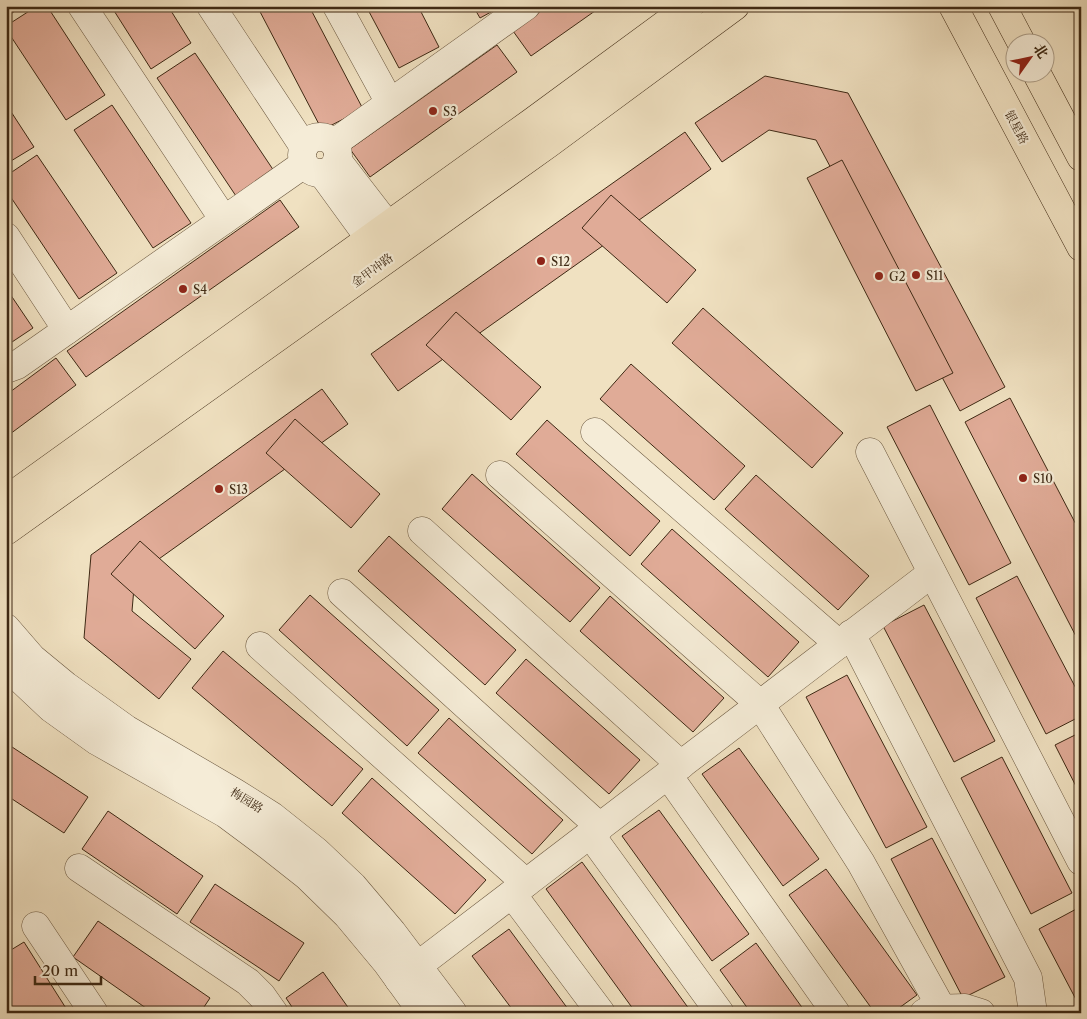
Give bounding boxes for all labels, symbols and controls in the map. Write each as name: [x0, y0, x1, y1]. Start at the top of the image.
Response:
north arrow: [1004, 32, 1054, 82]
text: 北: [1030, 40, 1052, 62]
place label: S3: [443, 104, 457, 119]
marker: S3: [427, 105, 439, 117]
street label: 银星路: [1002, 108, 1032, 146]
street label: 金甲冲路: [348, 250, 396, 290]
place label: S12: [551, 254, 570, 269]
marker: S12: [535, 255, 547, 267]
place label: S11: [926, 268, 943, 283]
place label: G2: [889, 269, 906, 284]
marker: S11: [910, 269, 922, 281]
marker: G2: [873, 270, 885, 282]
place label: S4: [193, 282, 207, 297]
marker: S4: [177, 283, 189, 295]
place label: S10: [1033, 471, 1053, 486]
marker: S10: [1017, 472, 1029, 484]
place label: S13: [229, 482, 248, 497]
marker: S13: [213, 483, 225, 495]
street label: 梅园路: [228, 784, 266, 816]
scale bar: [35, 954, 101, 986]
text: 20 m: [42, 961, 78, 980]

